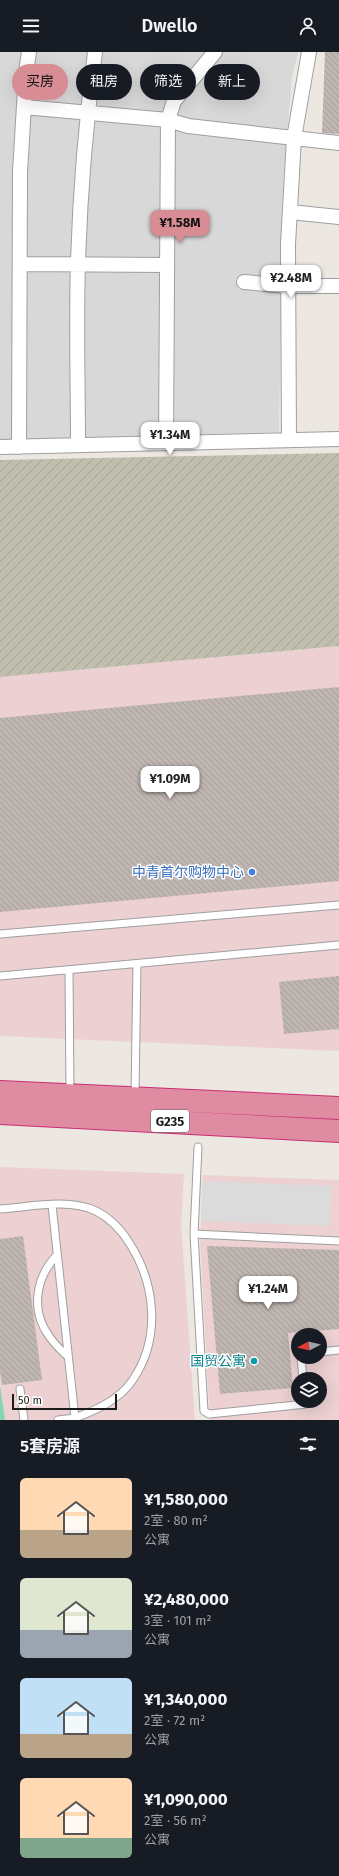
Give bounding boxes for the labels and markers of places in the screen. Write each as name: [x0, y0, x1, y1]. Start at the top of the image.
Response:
pin: ¥1.58M: [147, 210, 213, 244]
pin: ¥2.48M: [258, 265, 324, 299]
pin: ¥1.34M: [137, 422, 203, 456]
pin: ¥1.09M: [137, 766, 203, 800]
place label: 中青首尔购物中心: [132, 864, 244, 881]
marker: 中青首尔购物中心: [247, 867, 257, 877]
pin: ¥1.24M: [235, 1276, 301, 1310]
place label: 国贸公寓: [190, 1353, 246, 1370]
marker: 国贸公寓: [249, 1356, 259, 1366]

